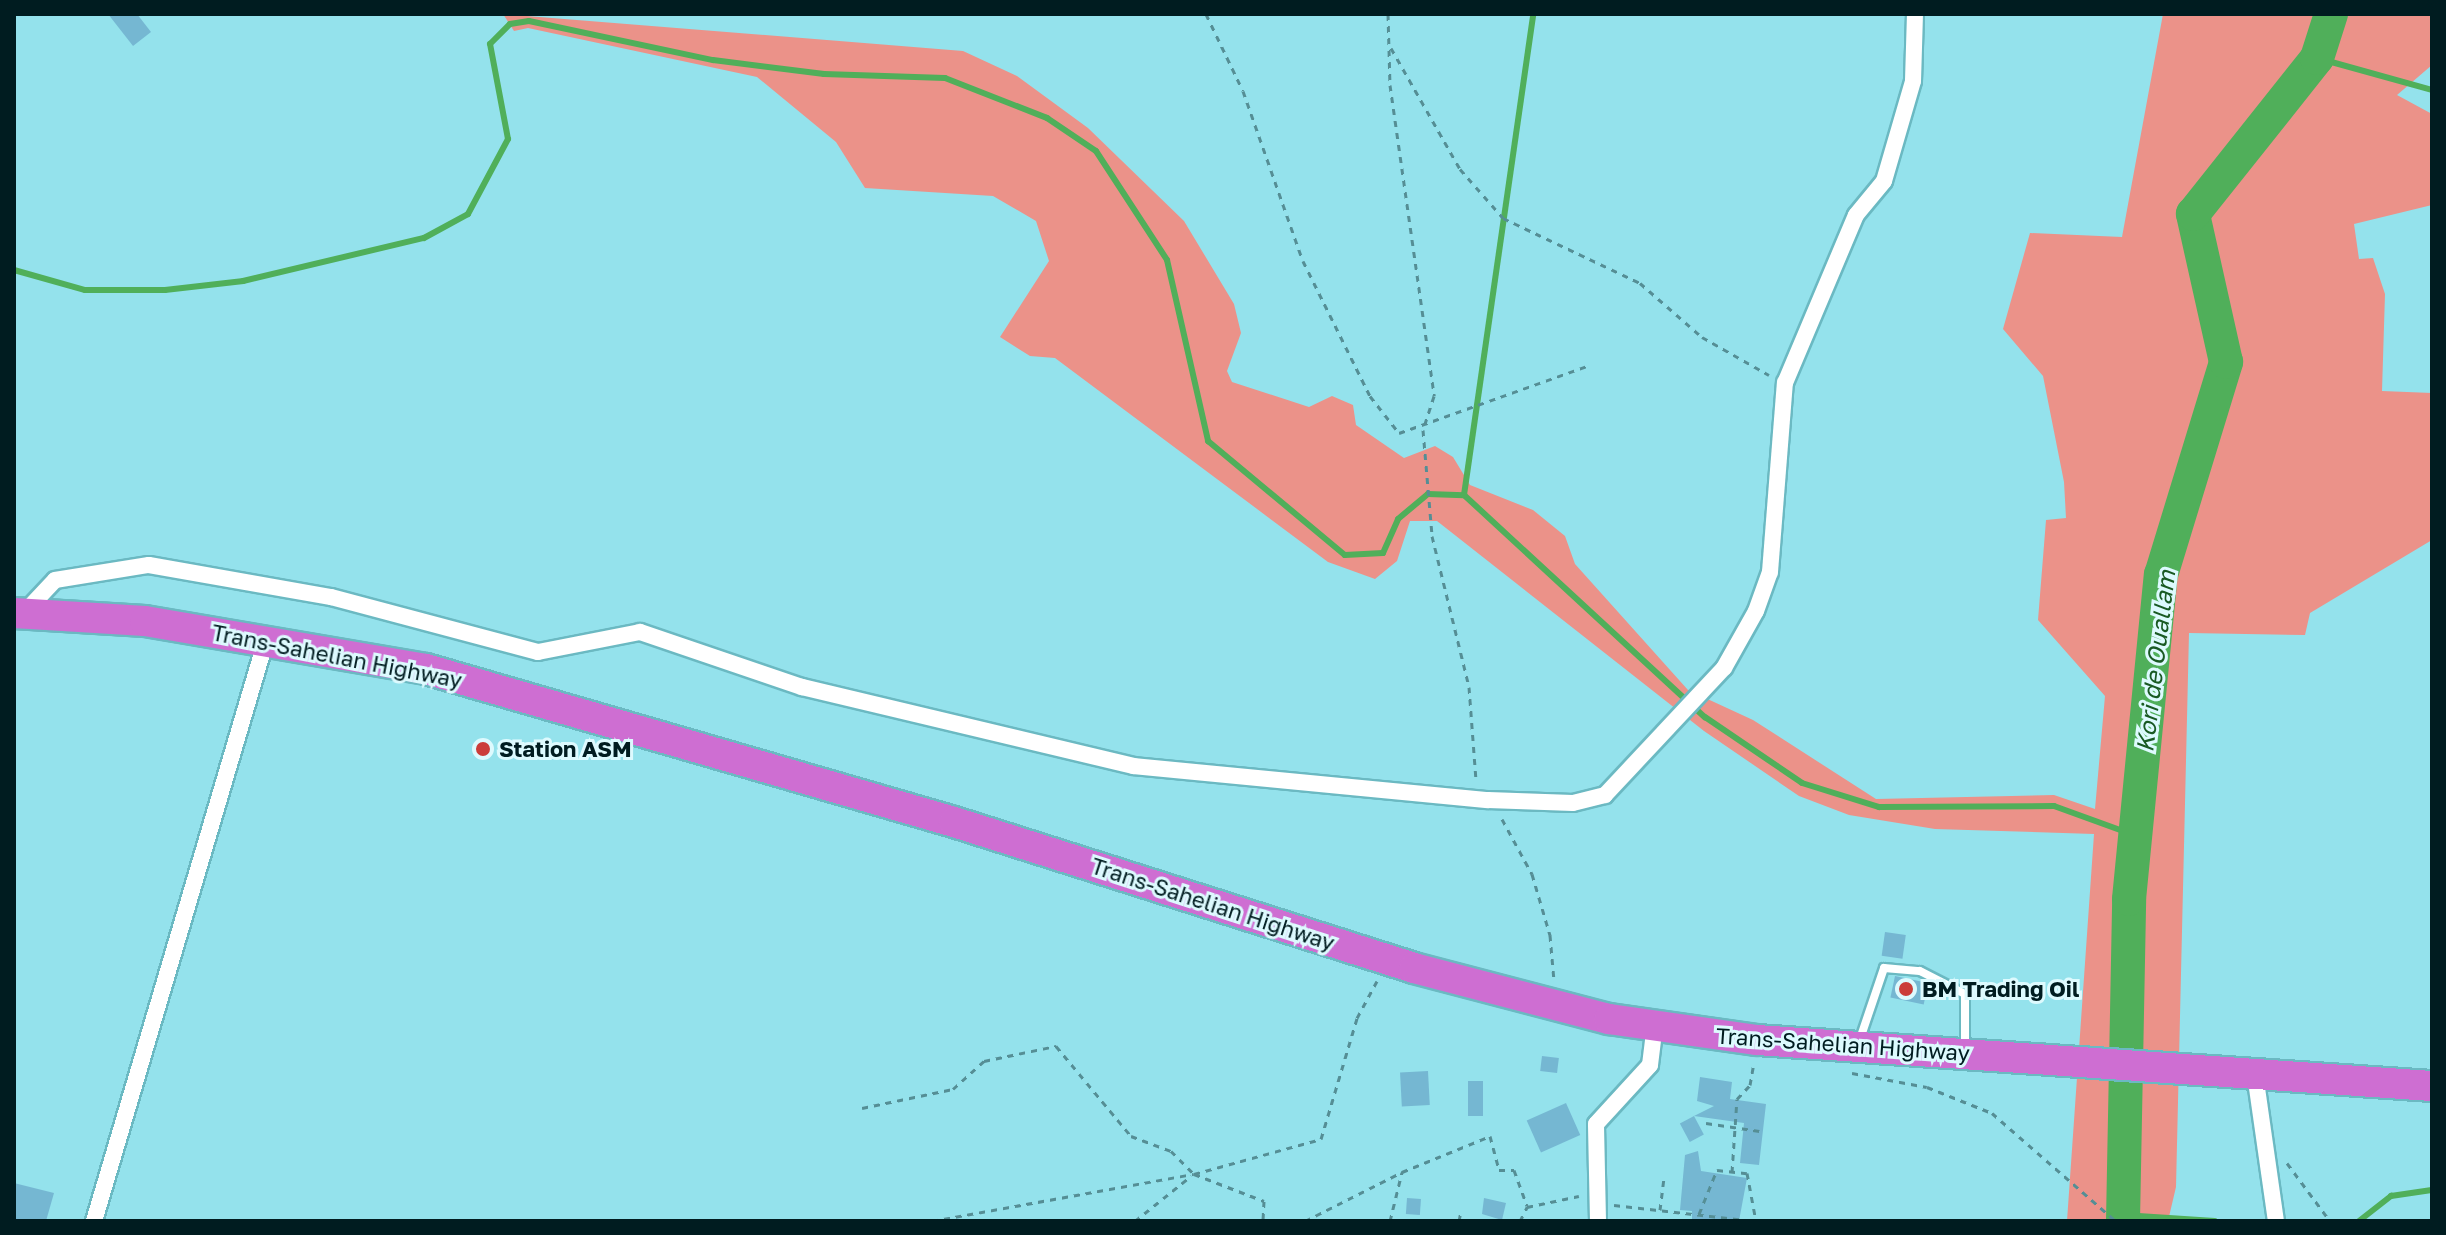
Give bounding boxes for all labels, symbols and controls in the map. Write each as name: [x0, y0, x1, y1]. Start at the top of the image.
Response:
water label: Kori de Ouallam: [2130, 568, 2180, 754]
street label: Trans-Sahelian Highway: [210, 619, 464, 693]
place label: Station ASM: [499, 736, 632, 762]
marker: Station ASM: [474, 740, 492, 758]
street label: Trans-Sahelian Highway: [1088, 852, 1338, 956]
place label: BM Trading Oil: [1922, 976, 2079, 1002]
marker: BM Trading Oil: [1897, 980, 1915, 998]
street label: Trans-Sahelian Highway: [1715, 1022, 1971, 1066]

